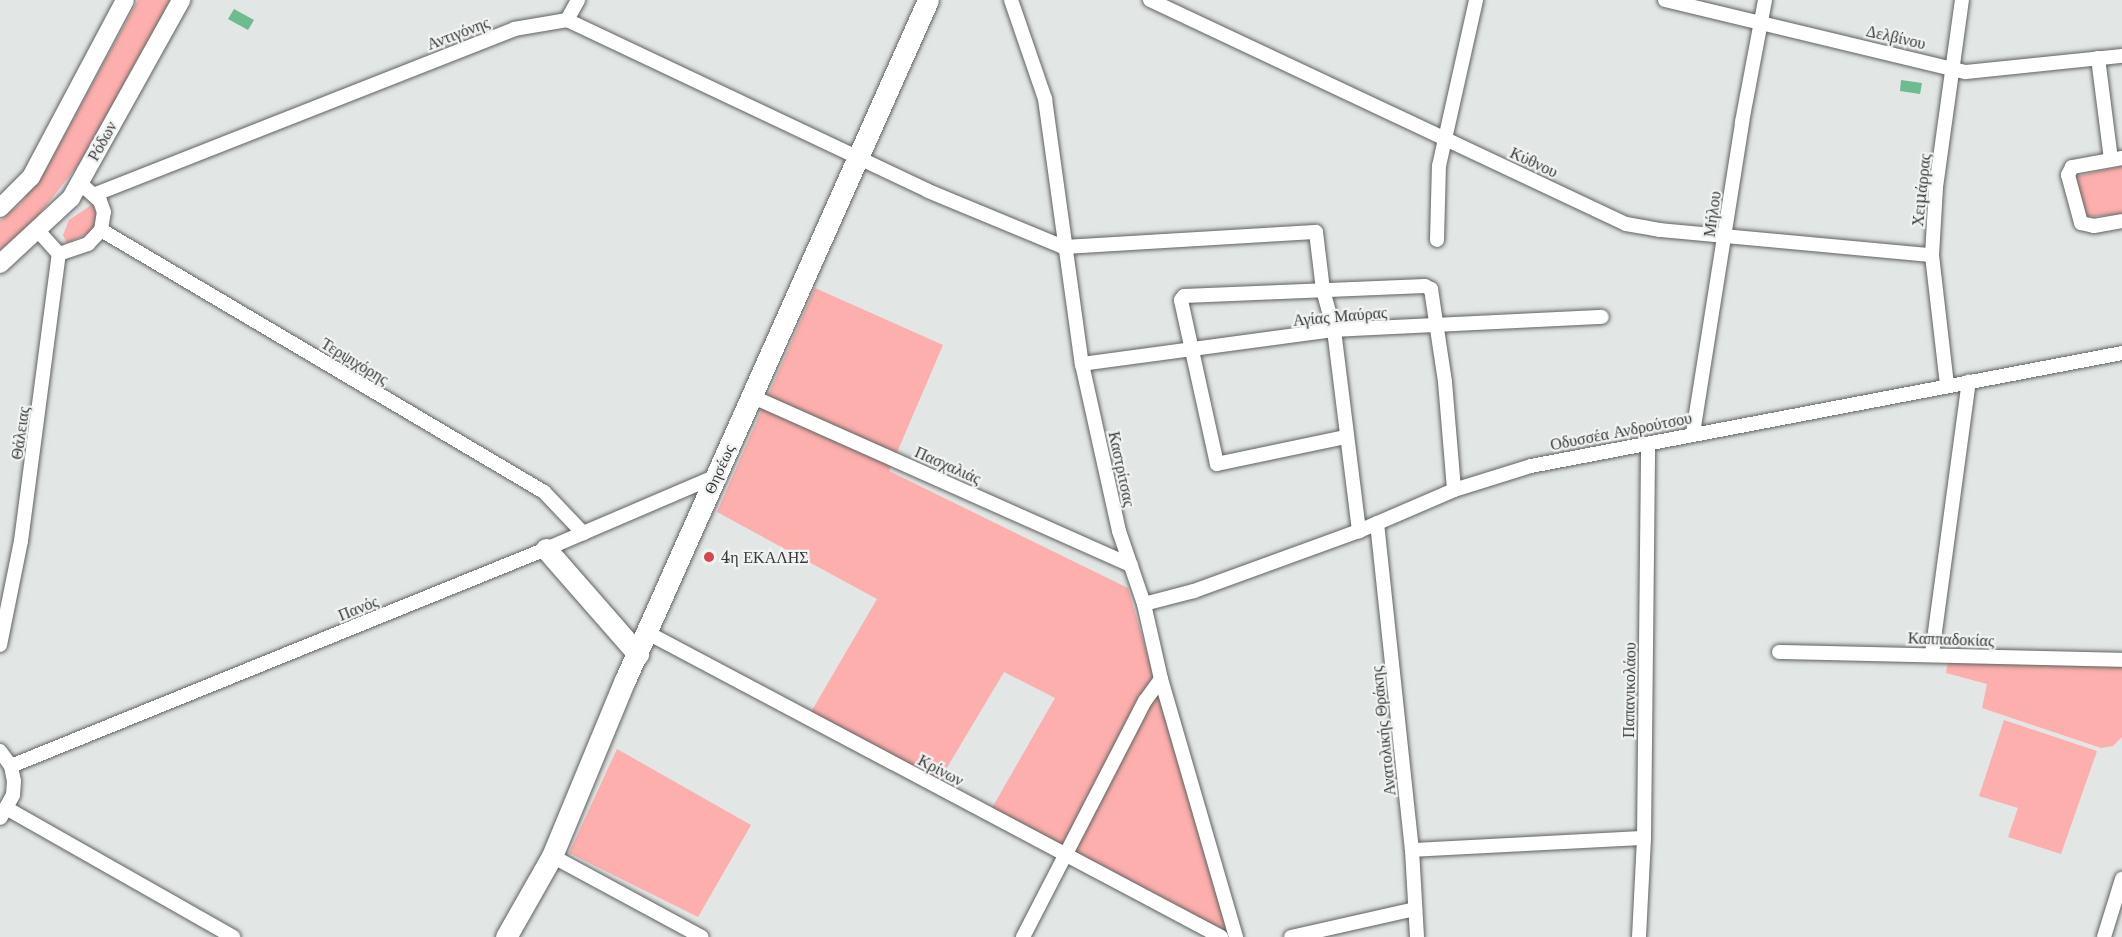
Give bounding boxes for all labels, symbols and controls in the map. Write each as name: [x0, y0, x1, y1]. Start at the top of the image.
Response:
street label: Αντιγόνης: [424, 12, 492, 54]
street label: Δελβίνου: [1864, 21, 1928, 53]
street label: Ρόδων: [83, 118, 121, 164]
street label: Κύθνου: [1507, 143, 1561, 181]
street label: Χειμάρρας: [1908, 153, 1934, 227]
street label: Μήλου: [1699, 190, 1725, 238]
street label: Αγίας Μαύρας: [1292, 302, 1388, 330]
street label: Τερψιχόρης: [318, 333, 392, 389]
street label: Θάλειας: [7, 405, 33, 461]
street label: Οδυσσέα Ανδρούτσου: [1548, 408, 1694, 454]
street label: Καστρίτσας: [1105, 430, 1139, 508]
street label: Θησέως: [700, 441, 738, 497]
street label: Πασχαλιάς: [912, 442, 984, 488]
place label: 4η ΕΚΑΛΗΣ: [721, 547, 809, 567]
marker: 4η ΕΚΑΛΗΣ: [702, 550, 716, 564]
street label: Πανός: [335, 591, 381, 625]
street label: Καππαδοκίας: [1907, 628, 1995, 650]
street label: Παπανικολάου: [1619, 642, 1639, 738]
street label: Ανατολικής Θράκης: [1367, 665, 1399, 797]
street label: Κρίνων: [915, 750, 967, 790]

